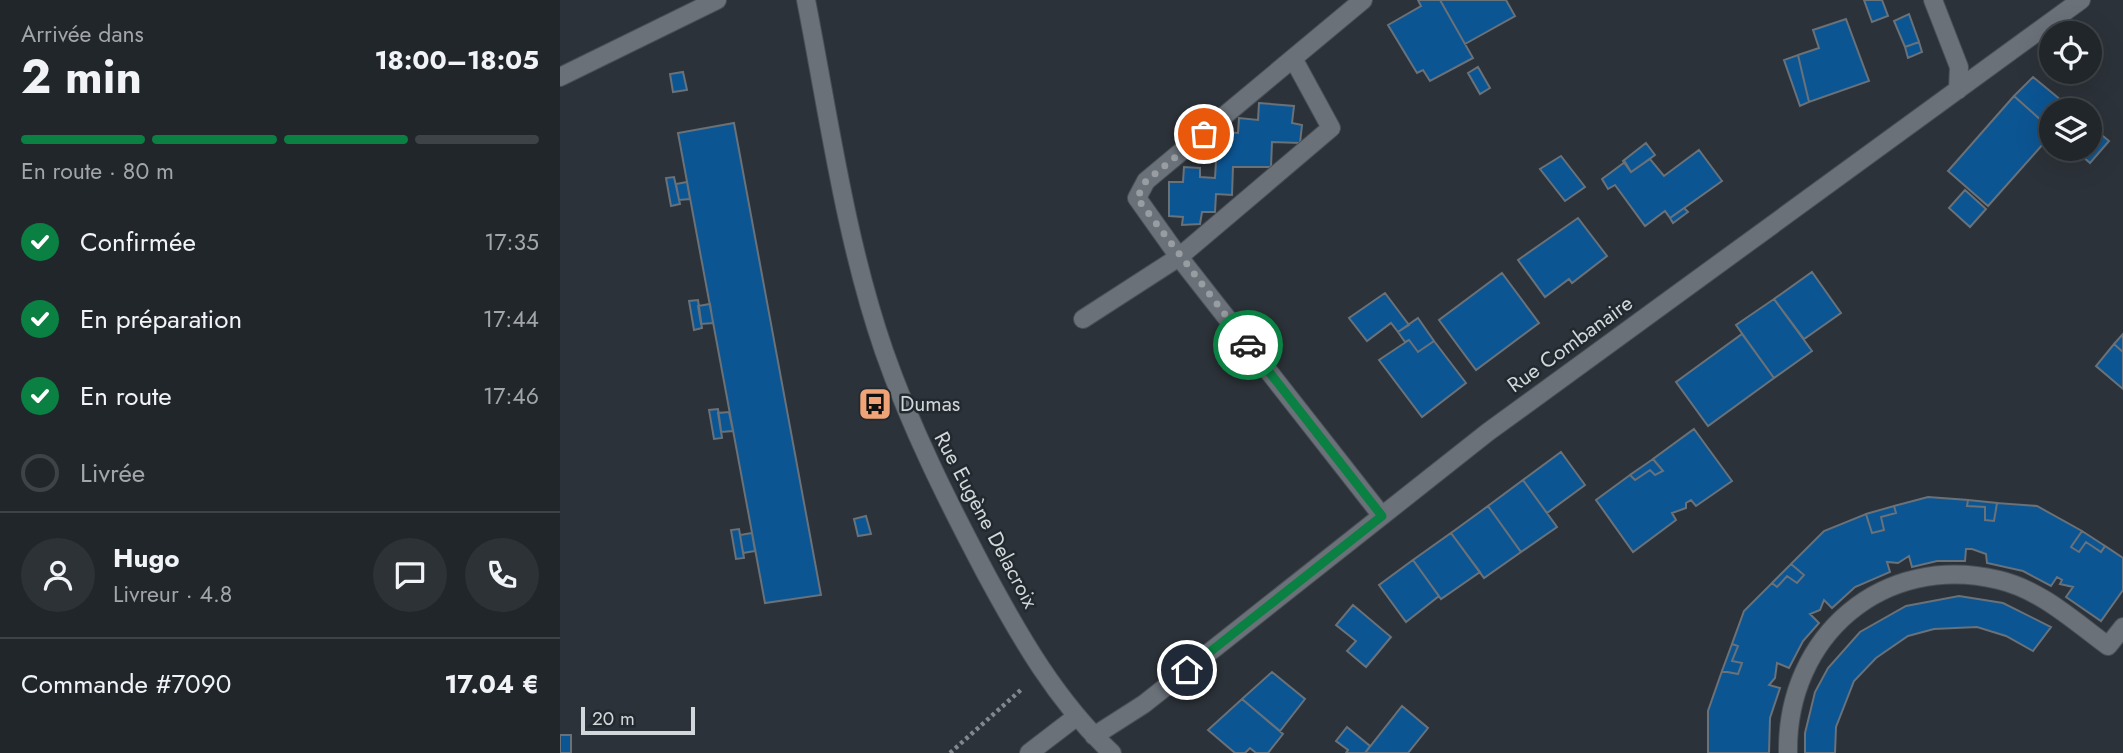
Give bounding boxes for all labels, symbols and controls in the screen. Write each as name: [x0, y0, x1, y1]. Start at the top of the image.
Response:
text: Arrivée dans: [21, 17, 144, 51]
map controls: [2039, 21, 2102, 161]
button: locate: [2039, 21, 2102, 84]
text: 18:00–18:05: [374, 41, 539, 79]
text: 2 min: [21, 44, 142, 110]
button: layers: [2039, 98, 2102, 161]
pin: [1174, 104, 1234, 164]
icon: bag: [1185, 115, 1223, 153]
text: En route · 80 m: [21, 154, 174, 188]
icon: check: [21, 223, 59, 261]
text: Confirmée: [80, 223, 196, 261]
text: 17:35: [484, 225, 539, 259]
street label: Rue Combanaire: [1501, 288, 1639, 400]
icon: check: [21, 300, 59, 338]
text: En préparation: [80, 300, 242, 338]
text: 17:44: [483, 302, 539, 336]
courier: [1213, 310, 1283, 380]
icon: car: [1229, 326, 1267, 364]
icon: check: [21, 377, 59, 415]
text: En route: [80, 377, 172, 415]
text: 17:46: [483, 379, 539, 413]
bus stop icon: Dumas: [856, 385, 894, 423]
place label: Dumas: [900, 389, 960, 419]
street label: Rue Eugène Delacroix: [927, 426, 1045, 614]
text: Livrée: [80, 454, 145, 492]
button: person: [21, 538, 95, 612]
button: chat: [373, 538, 447, 612]
button: phone: [465, 538, 539, 612]
text: Hugo: [113, 539, 180, 577]
text: Livreur · 4.8: [113, 577, 232, 611]
pin: [1157, 640, 1217, 700]
icon: home: [1168, 651, 1206, 689]
text: Commande #7090: [21, 665, 231, 703]
text: 17.04 €: [444, 665, 539, 703]
scale bar: [581, 704, 695, 736]
text: 20 m: [592, 705, 635, 732]

